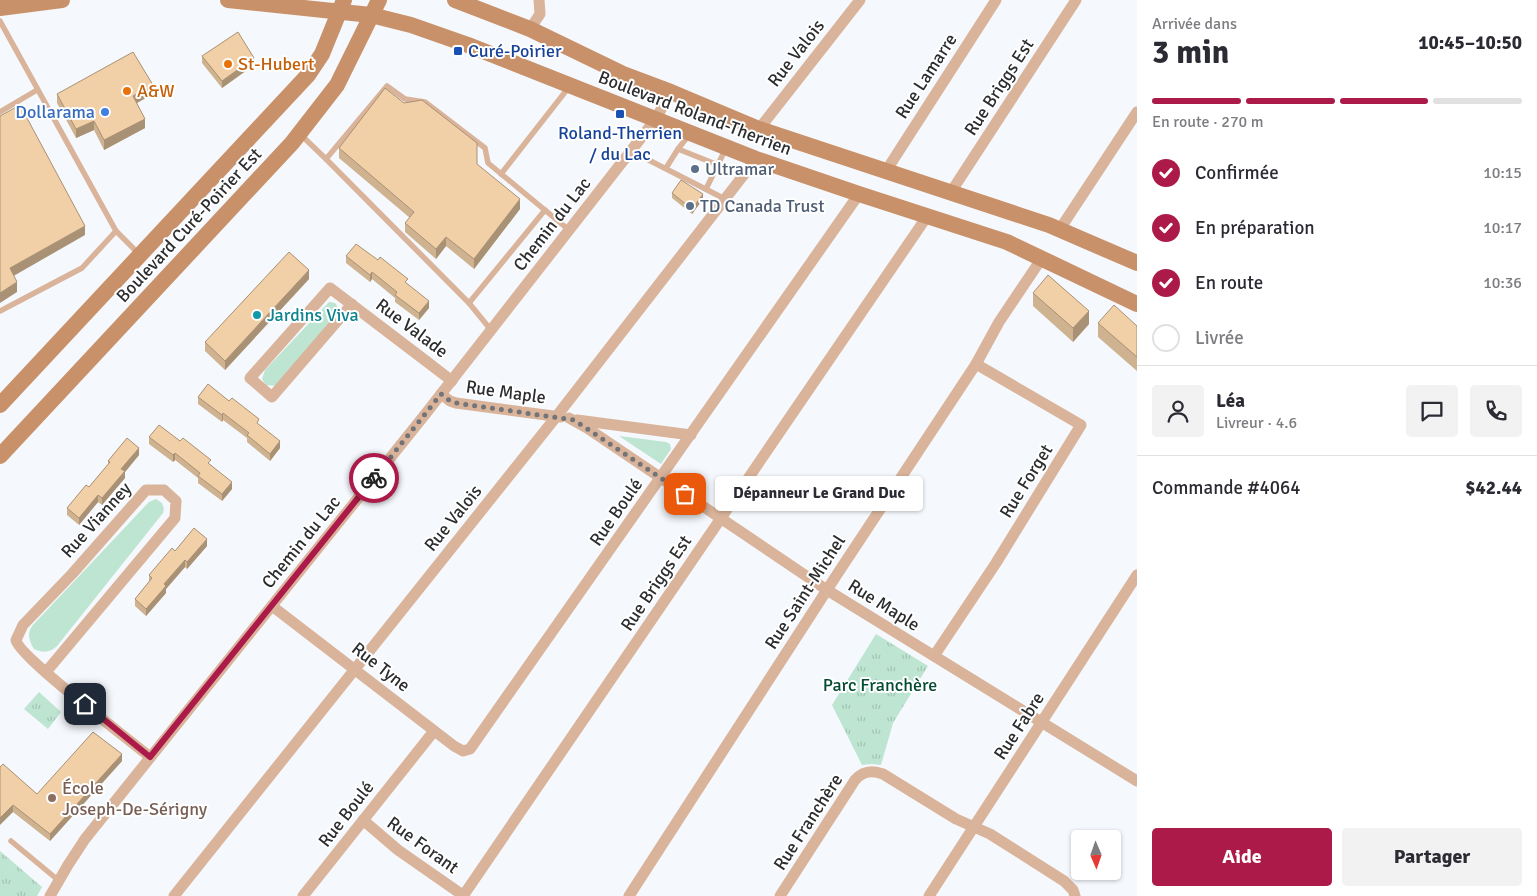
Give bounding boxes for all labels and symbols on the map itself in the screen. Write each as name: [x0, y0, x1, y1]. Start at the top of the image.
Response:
street label: Rue Valois: [763, 15, 829, 91]
street label: Rue Lamarre: [890, 29, 962, 123]
street label: Rue Briggs Est: [960, 35, 1038, 139]
place label: Curé-Poirier: [468, 40, 562, 62]
marker: Curé-Poirier: [452, 45, 464, 57]
place label: St-Hubert: [238, 53, 314, 75]
marker: St-Hubert: [222, 58, 234, 70]
street label: Boulevard Roland-Therrien: [595, 66, 795, 160]
place label: A&W: [137, 80, 175, 102]
marker: A&W: [121, 85, 133, 97]
place label: Dollarama: [15, 101, 95, 123]
marker: Dollarama: [99, 106, 111, 118]
marker: Roland-Therrien / du Lac: [614, 108, 626, 120]
place label: Roland-Therrien / du Lac: [558, 122, 682, 165]
street label: Boulevard Curé-Poirier Est: [112, 143, 266, 307]
place label: Ultramar: [705, 158, 774, 180]
marker: Ultramar: [689, 163, 701, 175]
street label: Chemin du Lac: [509, 173, 595, 275]
place label: TD Canada Trust: [700, 195, 824, 217]
marker: TD Canada Trust: [684, 200, 696, 212]
street label: Rue Valade: [371, 294, 453, 362]
place label: Jardins Viva: [267, 304, 359, 326]
marker: Jardins Viva: [251, 309, 263, 321]
street label: Rue Maple: [465, 376, 547, 408]
street label: Rue Forget: [995, 440, 1057, 522]
courier: [349, 453, 399, 503]
pin: [664, 473, 706, 515]
street label: Rue Boulé: [585, 474, 647, 550]
callout: Dépanneur Le Grand Duc: [715, 476, 922, 512]
street label: Rue Vianney: [56, 477, 136, 562]
street label: Rue Valois: [420, 480, 487, 556]
street label: Chemin du Lac: [257, 491, 345, 593]
street label: Rue Briggs Est: [616, 531, 696, 635]
street label: Rue Saint-Michel: [760, 531, 850, 653]
street label: Rue Maple: [844, 574, 924, 636]
street label: Rue Tyne: [347, 637, 415, 697]
park label: Parc Franchère: [823, 674, 937, 696]
pin: [64, 683, 106, 725]
street label: Rue Fabre: [989, 688, 1049, 764]
street label: Rue Franchère: [769, 770, 847, 874]
place label: École Joseph-De-Sérigny: [62, 777, 208, 820]
street label: Rue Boulé: [314, 777, 378, 851]
marker: École Joseph-De-Sérigny: [46, 792, 58, 804]
street label: Rue Forant: [383, 812, 463, 878]
north arrow: [1071, 830, 1121, 880]

